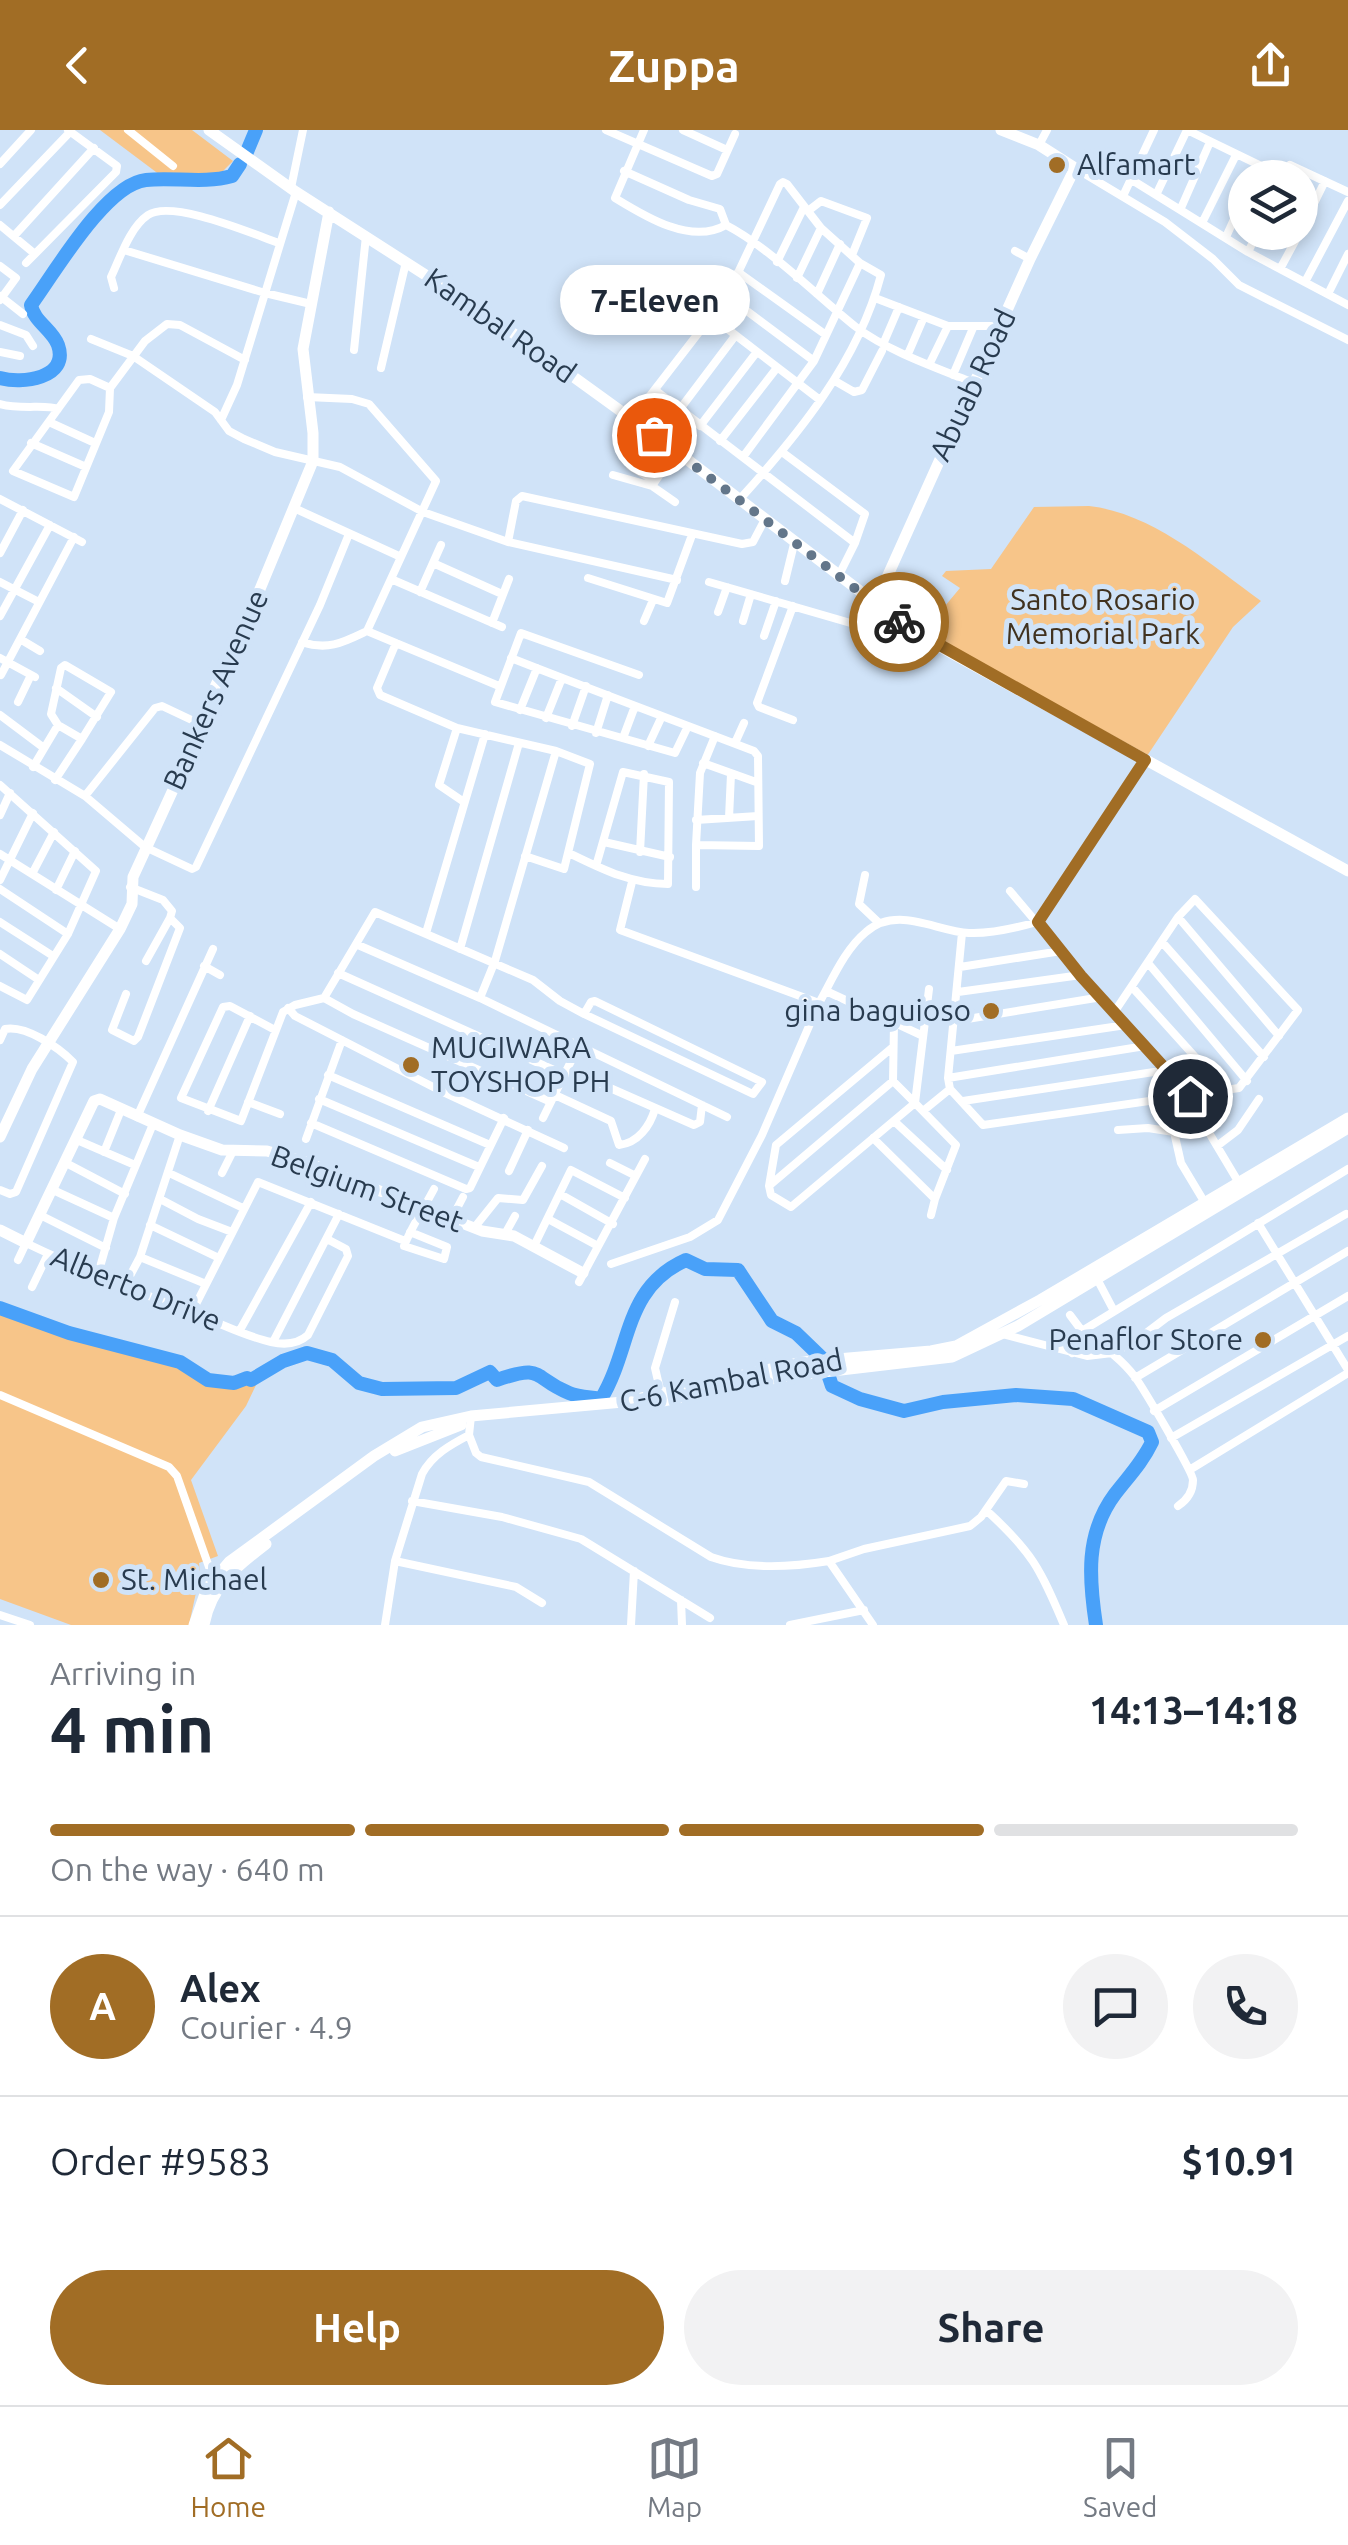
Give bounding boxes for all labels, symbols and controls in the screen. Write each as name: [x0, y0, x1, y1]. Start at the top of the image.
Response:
icon: back: [50, 38, 105, 93]
icon: share: [1243, 38, 1298, 93]
text: Zuppa: [608, 40, 740, 91]
place label: Alfamart: [1077, 147, 1196, 181]
marker: Alfamart: [1046, 154, 1068, 176]
map controls: [1228, 160, 1318, 250]
button: layers: [1228, 160, 1318, 250]
street label: Kambal Road: [419, 261, 583, 390]
callout: 7-Eleven: [559, 265, 749, 335]
text: 7-Eleven: [590, 282, 720, 318]
street label: Abuab Road: [922, 303, 1022, 466]
pin: [612, 393, 697, 478]
icon: bag: [627, 408, 682, 463]
courier: [849, 572, 949, 672]
park label: Santo Rosario Memorial Park: [1006, 582, 1200, 650]
street label: Bankers Avenue: [156, 584, 274, 795]
icon: bike: [872, 595, 927, 650]
place label: gina baguioso: [784, 993, 971, 1027]
marker: gina baguioso: [980, 1000, 1002, 1022]
place label: MUGIWARA TOYSHOP PH: [431, 1030, 610, 1098]
marker: MUGIWARA TOYSHOP PH: [400, 1054, 422, 1076]
pin: [1148, 1054, 1233, 1139]
icon: home: [1163, 1069, 1218, 1124]
street label: Belgium Street: [267, 1138, 468, 1239]
street label: Alberto Drive: [47, 1239, 226, 1338]
place label: Penaflor Store: [1049, 1322, 1243, 1356]
marker: Penaflor Store: [1252, 1329, 1274, 1351]
street label: C-6 Kambal Road: [616, 1342, 845, 1418]
place label: St. Michael: [121, 1562, 268, 1596]
marker: St. Michael: [90, 1569, 112, 1591]
text: Arriving in: [50, 1655, 196, 1691]
text: 14:13–14:18: [1089, 1689, 1298, 1731]
text: 4 min: [50, 1692, 214, 1765]
text: On the way · 640 m: [50, 1851, 325, 1887]
button: chat: [1063, 1954, 1168, 2059]
button: phone: [1193, 1954, 1298, 2059]
text: Alex: [180, 1967, 261, 2009]
text: A: [89, 1985, 116, 2027]
text: Courier · 4.9: [180, 2009, 353, 2045]
text: Order #9583: [50, 2140, 271, 2182]
text: $10.91: [1181, 2140, 1298, 2182]
button: Help: [50, 2270, 664, 2385]
button: Share: [684, 2270, 1298, 2385]
tab: Home: [190, 2431, 266, 2522]
tab: Map: [647, 2431, 702, 2522]
tab: Saved: [1083, 2431, 1158, 2522]

